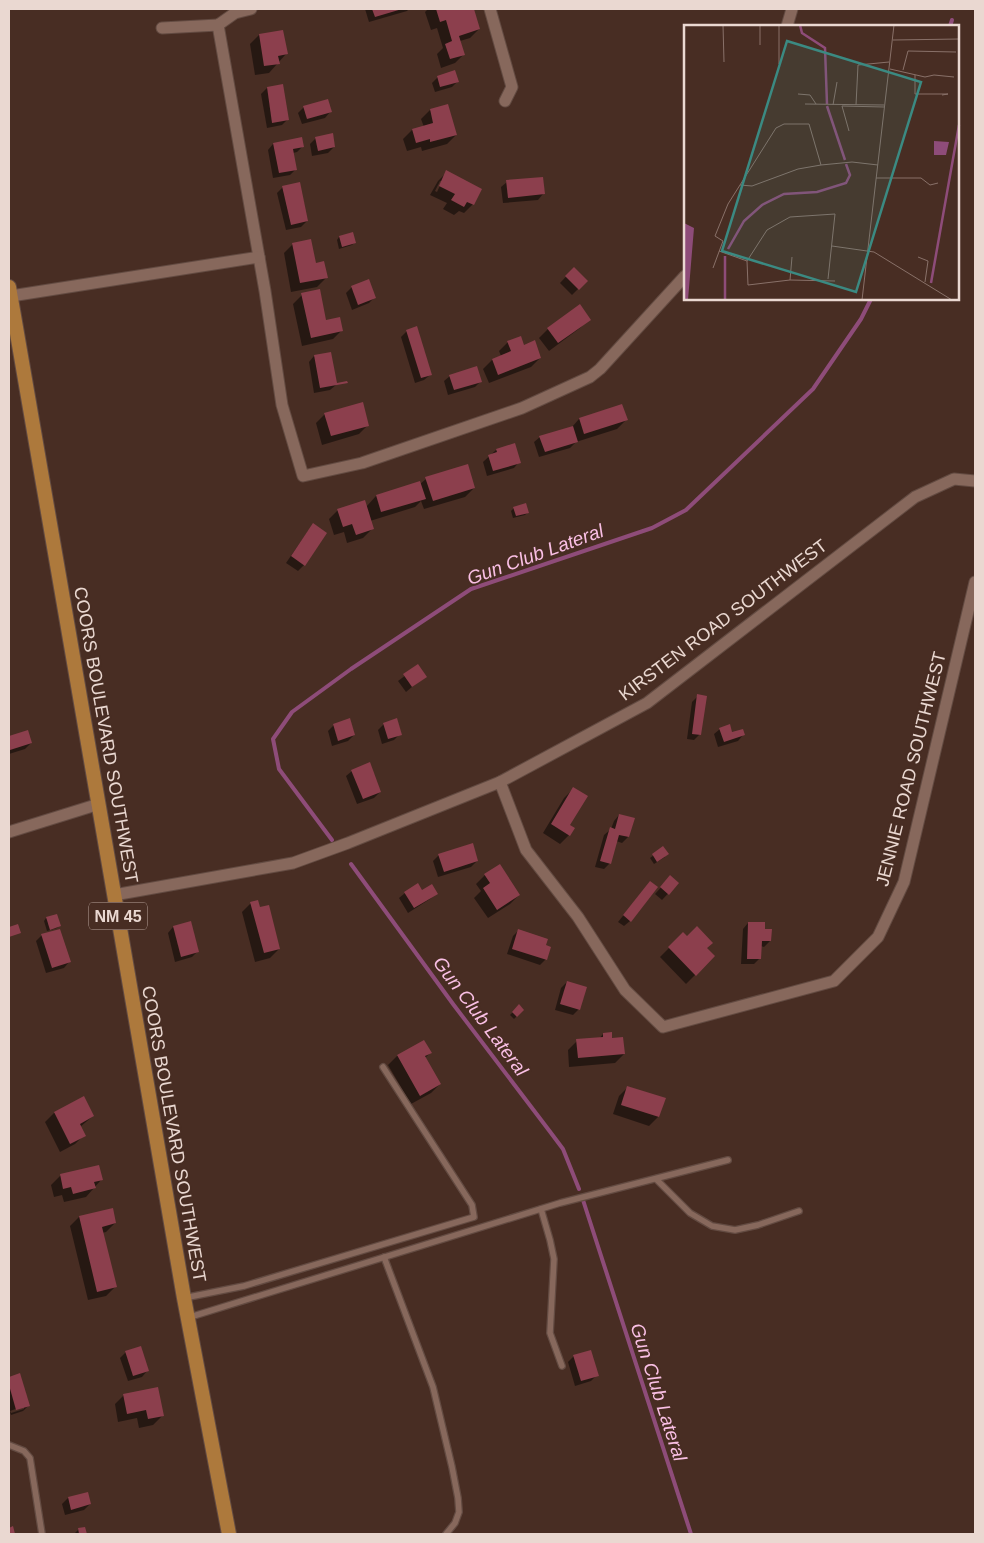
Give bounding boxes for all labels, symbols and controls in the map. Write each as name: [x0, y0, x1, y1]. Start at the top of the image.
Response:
inset map: [684, 25, 959, 300]
water label: Gun Club Lateral: [464, 520, 607, 589]
street label: KIRSTEN ROAD SOUTHWEST: [615, 535, 831, 705]
street label: COORS BOULEVARD SOUTHWEST: [70, 585, 142, 885]
street label: JENNIE ROAD SOUTHWEST: [872, 650, 950, 888]
road number: NM 45: [89, 902, 147, 929]
water label: Gun Club Lateral: [429, 953, 533, 1081]
street label: COORS BOULEVARD SOUTHWEST: [138, 984, 210, 1284]
water label: Gun Club Lateral: [626, 1321, 691, 1464]

